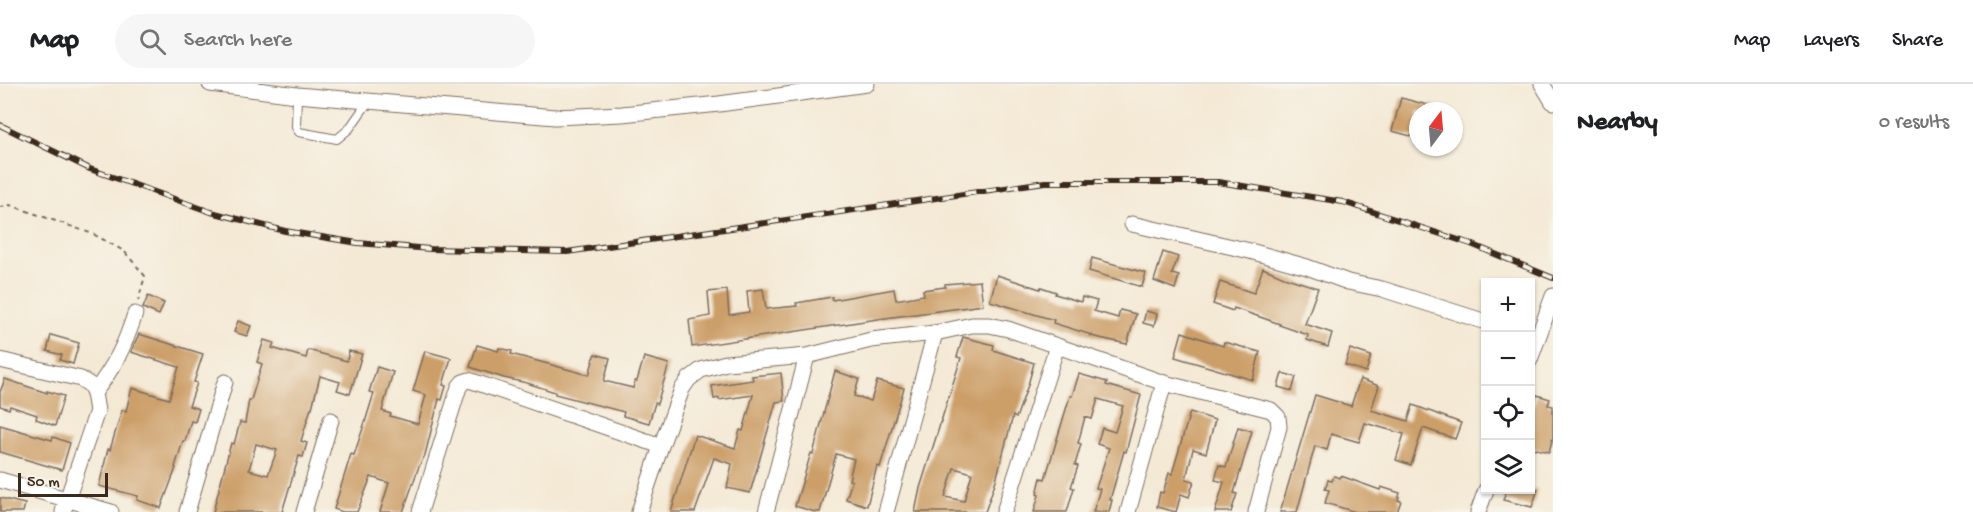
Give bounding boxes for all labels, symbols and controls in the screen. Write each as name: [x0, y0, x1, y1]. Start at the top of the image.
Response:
search box: [115, 14, 535, 68]
text: Map: [30, 25, 79, 58]
icon: search: [136, 25, 169, 58]
text: Search here: [184, 28, 292, 54]
text: Map: [1734, 29, 1770, 54]
text: Layers: [1803, 29, 1859, 54]
text: Share: [1892, 29, 1943, 54]
north arrow: [1409, 102, 1463, 156]
text: Nearby: [1577, 108, 1658, 139]
text: 0 results: [1879, 112, 1949, 135]
map controls: [1481, 278, 1535, 494]
button: +: [1481, 278, 1535, 332]
button: −: [1481, 332, 1535, 386]
button: locate: [1481, 386, 1535, 440]
button: layers: [1481, 440, 1535, 494]
scale bar: [18, 470, 108, 498]
text: 50 m: [27, 474, 60, 493]

